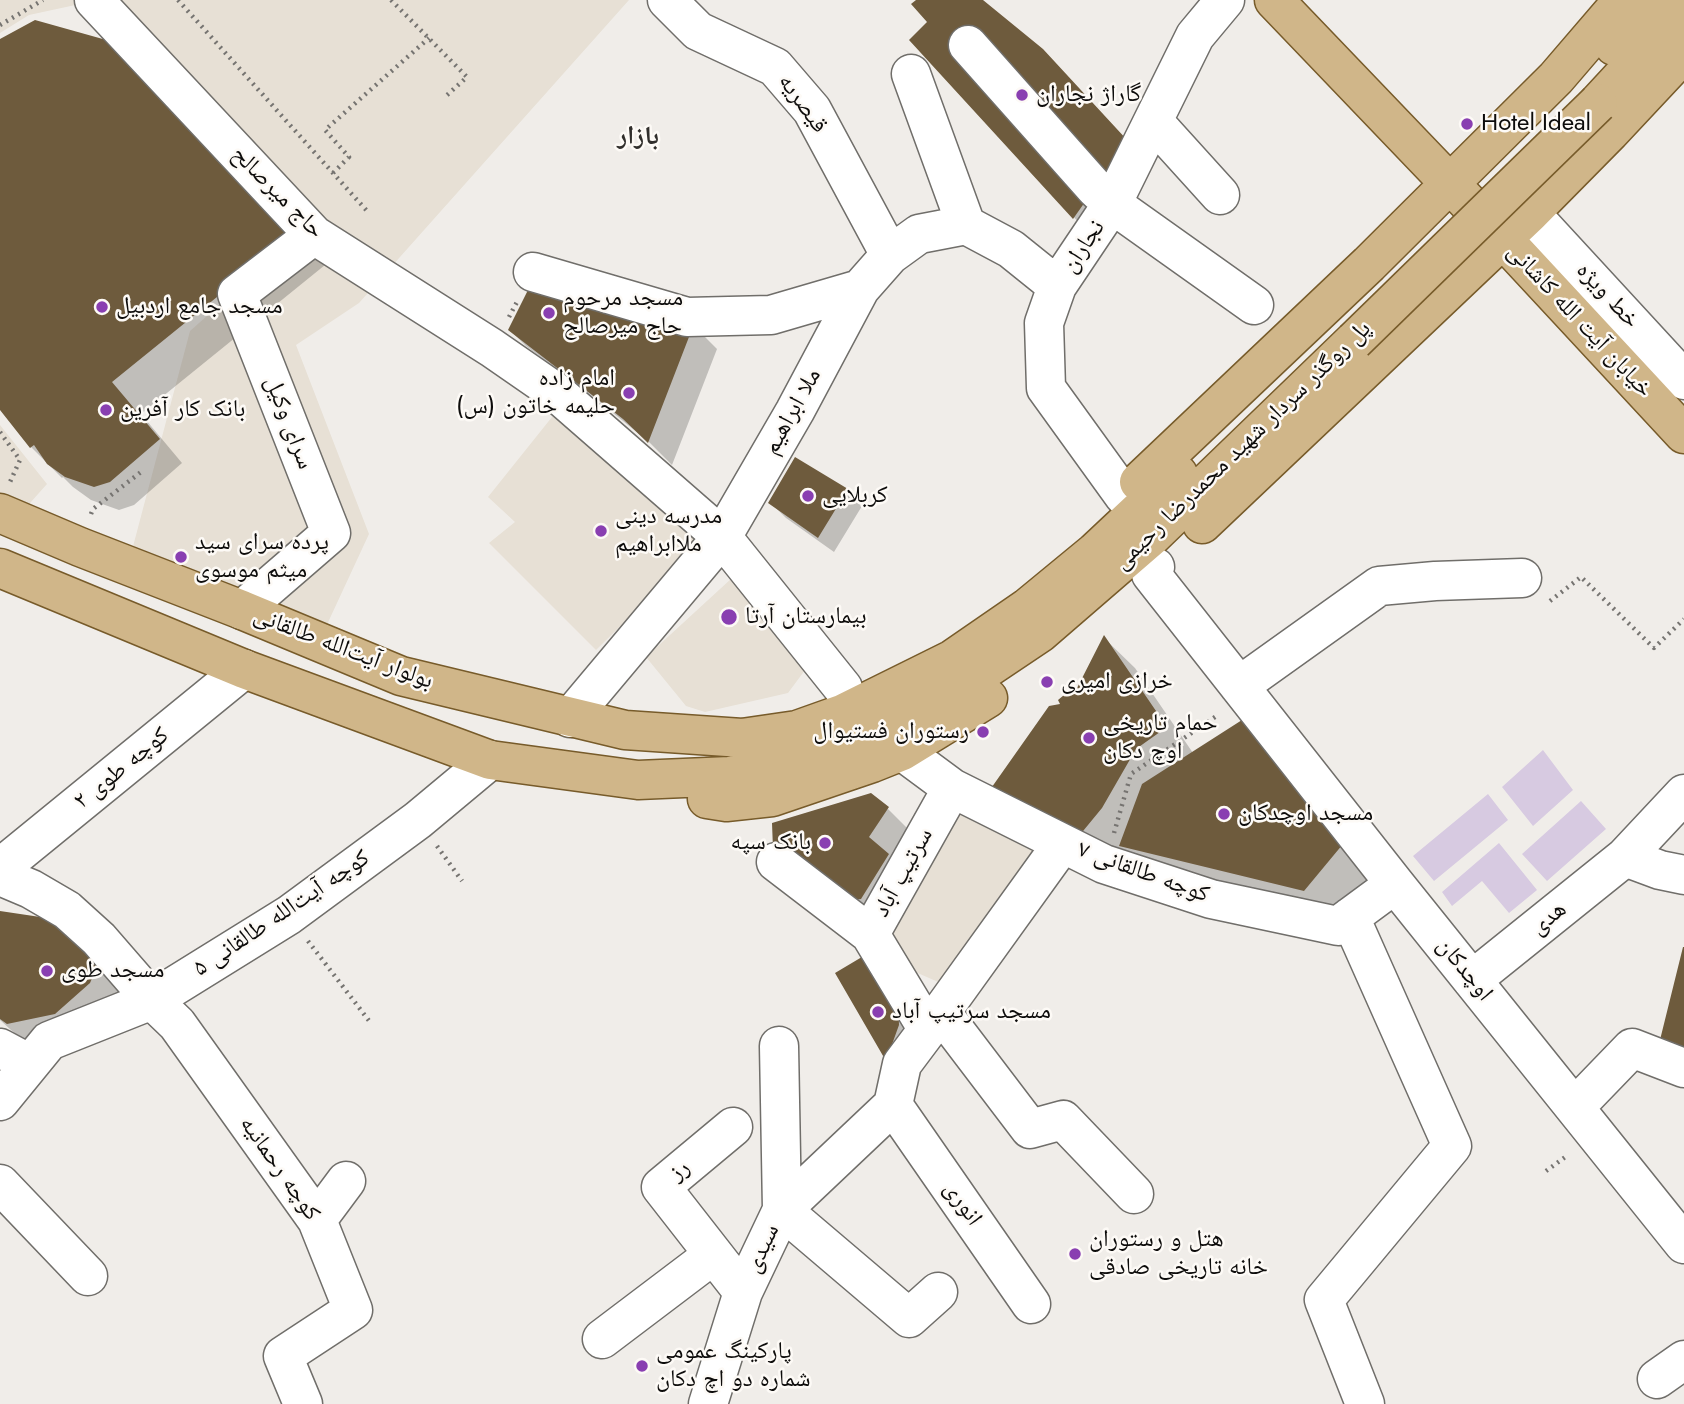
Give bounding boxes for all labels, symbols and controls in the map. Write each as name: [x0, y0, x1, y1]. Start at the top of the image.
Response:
street label: قیصریه: [771, 69, 833, 139]
place label: گاراژ نجاران: [1036, 81, 1141, 109]
marker: گاراژ نجاران: [1014, 87, 1030, 103]
place label: Hotel Ideal: [1481, 110, 1591, 138]
marker: Hotel Ideal: [1459, 116, 1475, 132]
district label: بازار: [617, 122, 659, 154]
street label: حاج میرصالح: [225, 141, 329, 245]
street label: نجاران: [1056, 215, 1112, 279]
street label: خیابان آیت الله کاشانی: [1500, 238, 1658, 404]
street label: خط ویژه: [1569, 257, 1645, 335]
place label: مسجد مرحوم حاج میرصالح: [563, 285, 683, 341]
place label: مسجد جامع اردبیل: [116, 293, 283, 321]
marker: مسجد جامع اردبیل: [94, 299, 110, 315]
marker: مسجد مرحوم حاج میرصالح: [541, 305, 557, 321]
street label: پل روگذر سردار شهید محمدرضا رحیمی: [1108, 315, 1378, 577]
street label: ملا ابراهیم: [758, 364, 828, 460]
place label: امام زاده حلیمه خاتون (س): [456, 365, 615, 421]
street label: سرای وکیل: [257, 372, 319, 474]
marker: امام زاده حلیمه خاتون (س): [621, 385, 637, 401]
place label: بانک کار آفرین: [120, 396, 245, 424]
marker: بانک کار آفرین: [98, 402, 114, 418]
place label: کربلایی: [822, 482, 888, 510]
marker: کربلایی: [800, 488, 816, 504]
place label: مدرسه دینی ملاابراهیم: [615, 503, 722, 559]
marker: مدرسه دینی ملاابراهیم: [593, 523, 609, 539]
place label: پرده سرای سید میثم موسوی: [195, 529, 329, 585]
marker: پرده سرای سید میثم موسوی: [173, 549, 189, 565]
street label: بولوار آیت‌الله طالقانی: [249, 602, 437, 696]
place label: بیمارستان آرتا: [745, 603, 867, 631]
marker: بیمارستان آرتا: [719, 607, 739, 627]
place label: خرازی امیری: [1061, 668, 1173, 696]
marker: خرازی امیری: [1039, 674, 1055, 690]
place label: حمام تاریخی اوچ دکان: [1103, 710, 1217, 766]
place label: رستوران فستیوال: [813, 718, 969, 746]
street label: کوچه طوی ۲: [68, 722, 176, 816]
marker: رستوران فستیوال: [975, 724, 991, 740]
marker: حمام تاریخی اوچ دکان: [1081, 730, 1097, 746]
place label: مسجد اوچدکان: [1238, 800, 1373, 828]
marker: مسجد اوچدکان: [1216, 806, 1232, 822]
street label: سرتیپ آباد: [868, 823, 940, 923]
place label: بانک سپه: [731, 829, 811, 857]
marker: بانک سپه: [817, 835, 833, 851]
street label: کوچه طالقانی ۷: [1073, 836, 1213, 910]
street label: کوچه آیت‌الله طالقانی ۵: [188, 844, 376, 984]
street label: هدی: [1525, 896, 1573, 942]
street label: اوچدکان: [1430, 932, 1498, 1008]
place label: مسجد طوی: [61, 957, 164, 985]
marker: مسجد طوی: [39, 963, 55, 979]
place label: مسجد سرتیپ آباد: [892, 998, 1051, 1026]
marker: مسجد سرتیپ آباد: [870, 1004, 886, 1020]
street label: کوچه رحمانیه: [232, 1111, 326, 1227]
street label: رز: [664, 1154, 696, 1188]
street label: انوری: [937, 1176, 987, 1232]
street label: سیدی: [739, 1220, 787, 1278]
place label: هتل و رستوران خانه تاریخی صادقی: [1089, 1226, 1268, 1282]
marker: هتل و رستوران خانه تاریخی صادقی: [1067, 1246, 1083, 1262]
place label: پارکینگ عمومی شماره دو اچ دکان: [656, 1338, 811, 1394]
marker: پارکینگ عمومی شماره دو اچ دکان: [634, 1358, 650, 1374]

